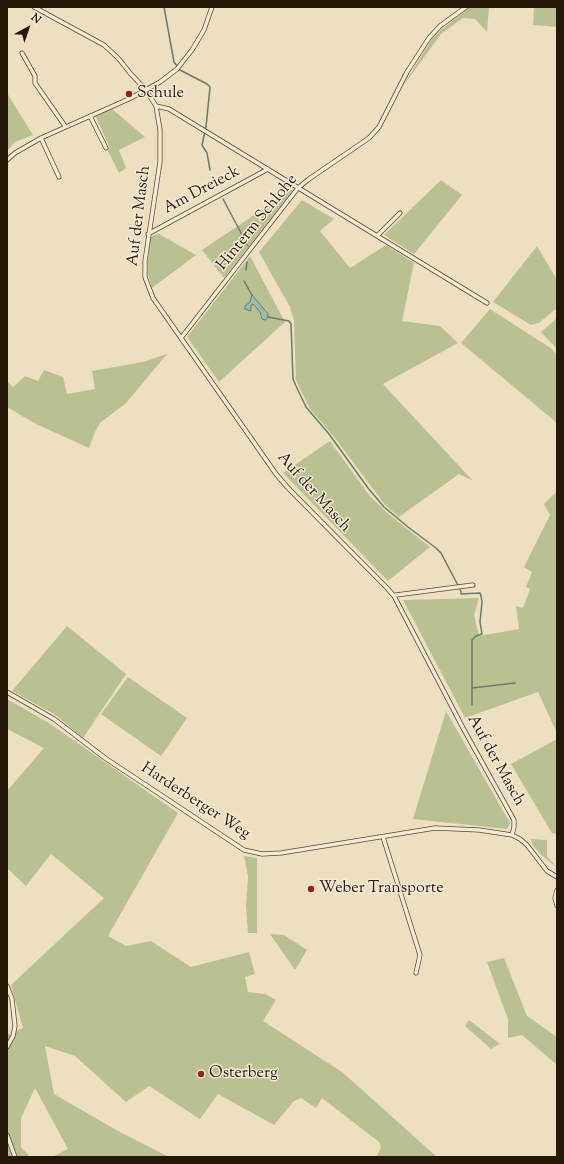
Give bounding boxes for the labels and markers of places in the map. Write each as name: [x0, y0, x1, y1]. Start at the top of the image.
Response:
place label: Schule: [137, 84, 184, 104]
marker: Schule: [124, 89, 134, 99]
place label: Weber Transporte: [319, 879, 444, 899]
marker: Weber Transporte: [306, 884, 316, 894]
place label: Osterberg: [209, 1064, 278, 1084]
marker: Osterberg: [196, 1069, 206, 1079]

